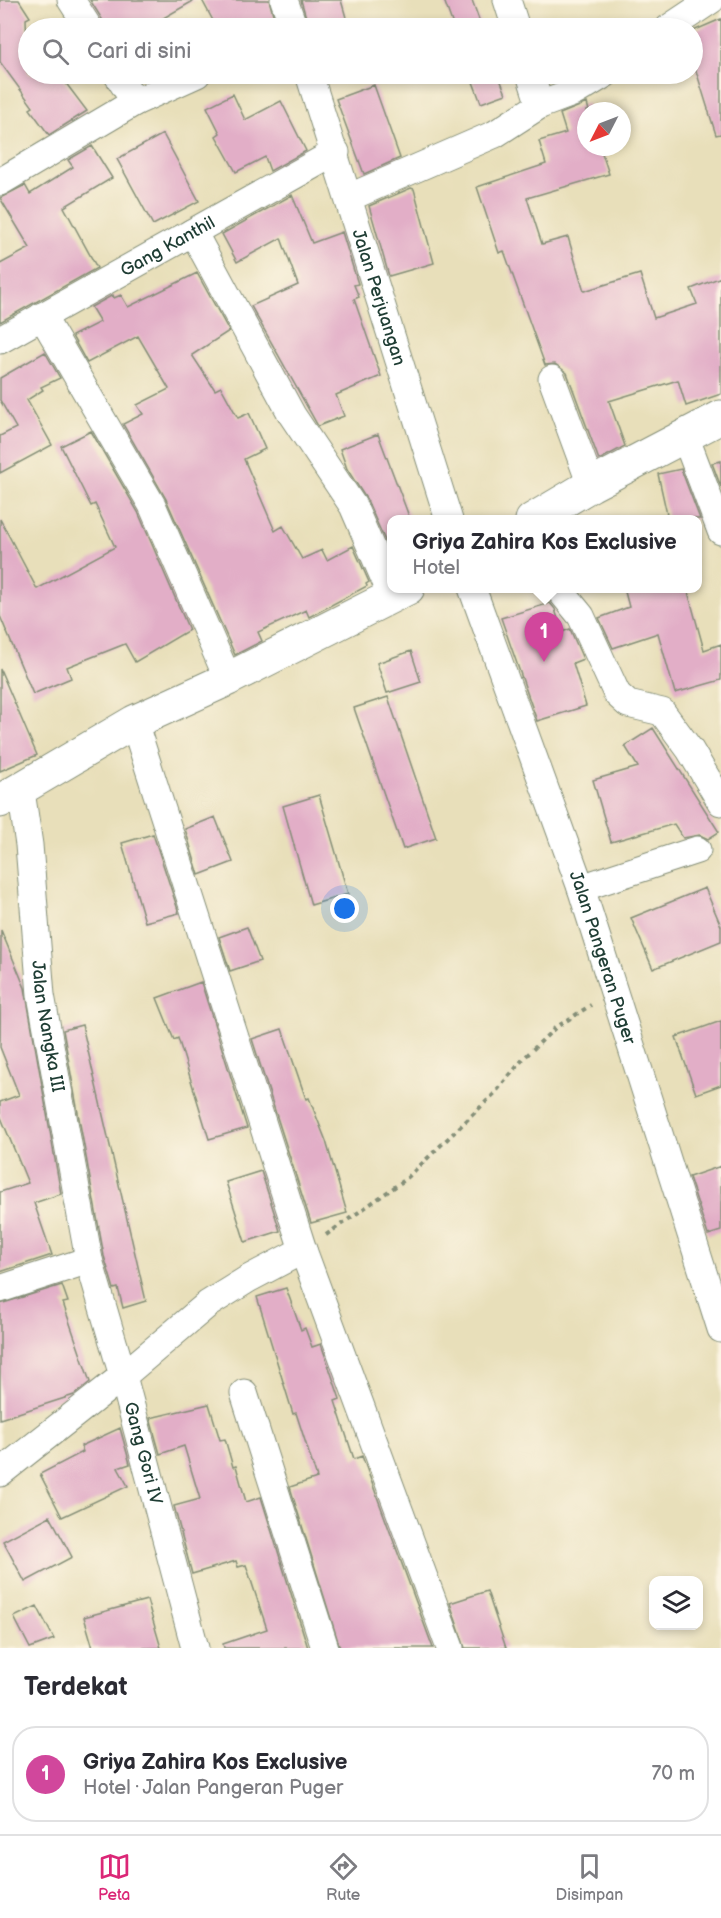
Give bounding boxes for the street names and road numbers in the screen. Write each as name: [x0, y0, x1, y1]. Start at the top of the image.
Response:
street label: Gang Kanthil: [117, 212, 218, 281]
street label: Jalan Perjuangan: [348, 227, 410, 368]
street label: Jalan Pangeran Puger: [565, 868, 641, 1047]
street label: Jalan Nangka III: [28, 960, 69, 1094]
street label: Gang Gori IV: [120, 1400, 167, 1507]

